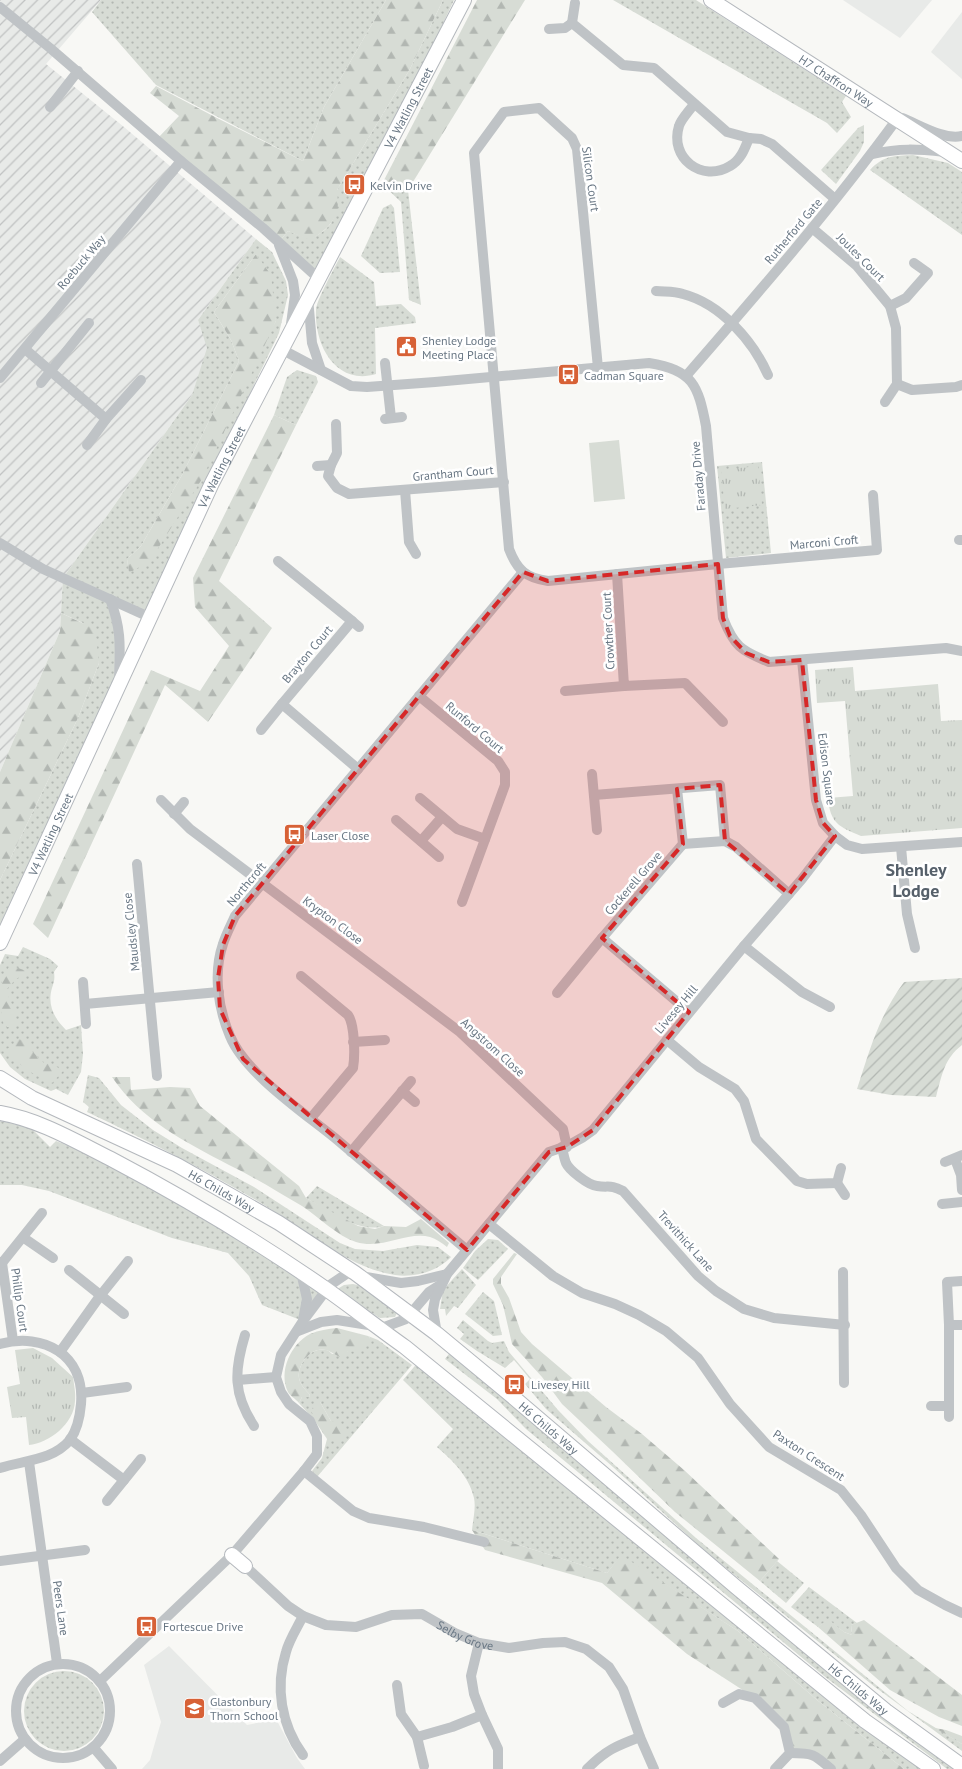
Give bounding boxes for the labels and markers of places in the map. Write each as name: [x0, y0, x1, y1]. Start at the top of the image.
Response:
bus stop icon: Kelvin Drive: [342, 173, 366, 197]
place label: Kelvin Drive: [370, 178, 432, 193]
place label: Shenley Lodge Meeting Place: [422, 333, 496, 362]
public building icon: Shenley Lodge Meeting Place: [394, 335, 418, 359]
bus stop icon: Cadman Square: [556, 363, 580, 387]
place label: Cadman Square: [584, 368, 664, 383]
bus stop icon: Laser Close: [283, 823, 307, 847]
place label: Laser Close: [311, 828, 369, 843]
bus stop icon: Livesey Hill: [503, 1372, 527, 1396]
place label: Livesey Hill: [531, 1377, 590, 1392]
bus stop icon: Fortescue Drive: [135, 1614, 159, 1638]
place label: Fortescue Drive: [163, 1619, 243, 1634]
place label: Glastonbury Thorn School: [210, 1694, 279, 1723]
school or university icon: Glastonbury Thorn School: [182, 1696, 206, 1720]

